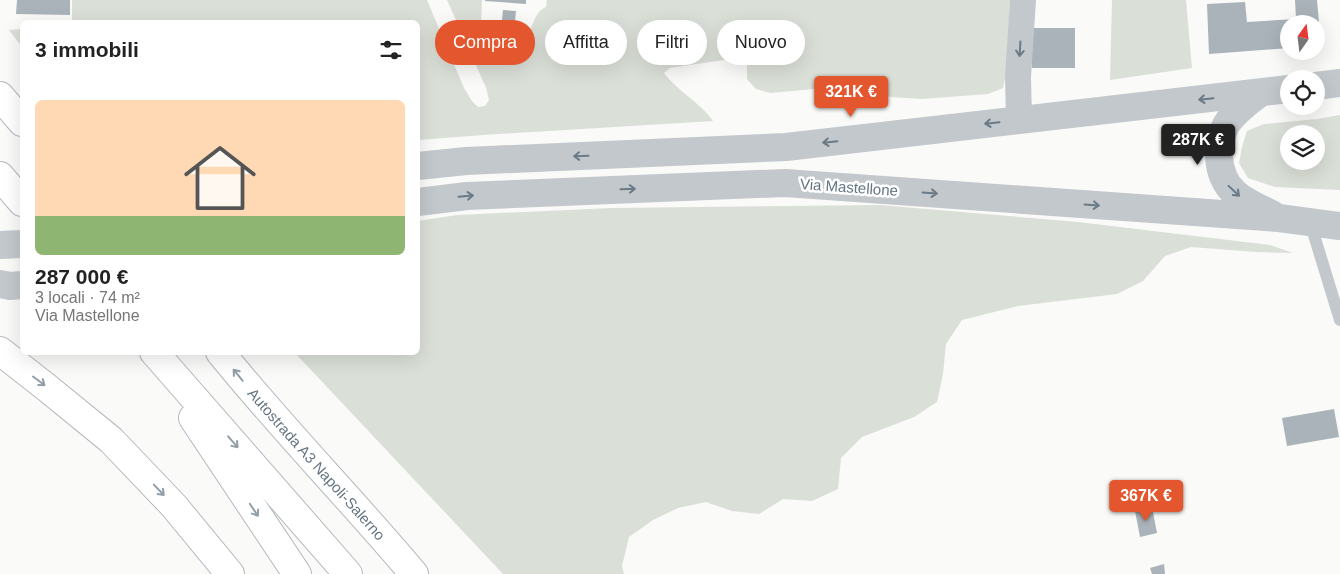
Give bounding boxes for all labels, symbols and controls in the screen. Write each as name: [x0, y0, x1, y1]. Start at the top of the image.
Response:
north arrow: [1280, 15, 1325, 60]
map controls: [1280, 15, 1325, 170]
chip: Compra: [435, 20, 535, 65]
chip: Affitta: [545, 20, 627, 65]
chip: Filtri: [637, 20, 707, 65]
chip: Nuovo: [717, 20, 805, 65]
icon: filters: [377, 36, 405, 64]
text: 3 immobili: [35, 38, 139, 61]
one-way arrow: [1015, 40, 1024, 56]
button: locate: [1280, 70, 1325, 115]
pin: 321K €: [810, 76, 892, 118]
text: 321K €: [825, 83, 877, 100]
one-way arrow: [1198, 94, 1214, 104]
one-way arrow: [984, 118, 1000, 128]
pin: 287K €: [1157, 124, 1239, 166]
button: layers: [1280, 125, 1325, 170]
text: 287K €: [1172, 131, 1224, 148]
icon: home: [175, 133, 265, 223]
one-way arrow: [823, 137, 839, 147]
one-way arrow: [573, 151, 589, 160]
street label: Via Mastellone: [799, 175, 899, 199]
one-way arrow: [620, 185, 636, 194]
one-way arrow: [1227, 185, 1240, 197]
one-way arrow: [922, 189, 938, 198]
one-way arrow: [458, 192, 474, 201]
one-way arrow: [1084, 200, 1100, 209]
text: 287 000 €: [35, 265, 128, 288]
text: 3 locali · 74 m²: [35, 289, 140, 306]
text: Via Mastellone: [35, 307, 140, 324]
one-way arrow: [233, 369, 244, 382]
one-way arrow: [32, 376, 46, 386]
street label: Autostrada A3 Napoli-Salerno: [245, 384, 389, 543]
one-way arrow: [227, 435, 239, 448]
pin: 367K €: [1105, 480, 1187, 522]
one-way arrow: [153, 484, 165, 496]
text: 367K €: [1120, 487, 1172, 504]
one-way arrow: [249, 503, 259, 517]

